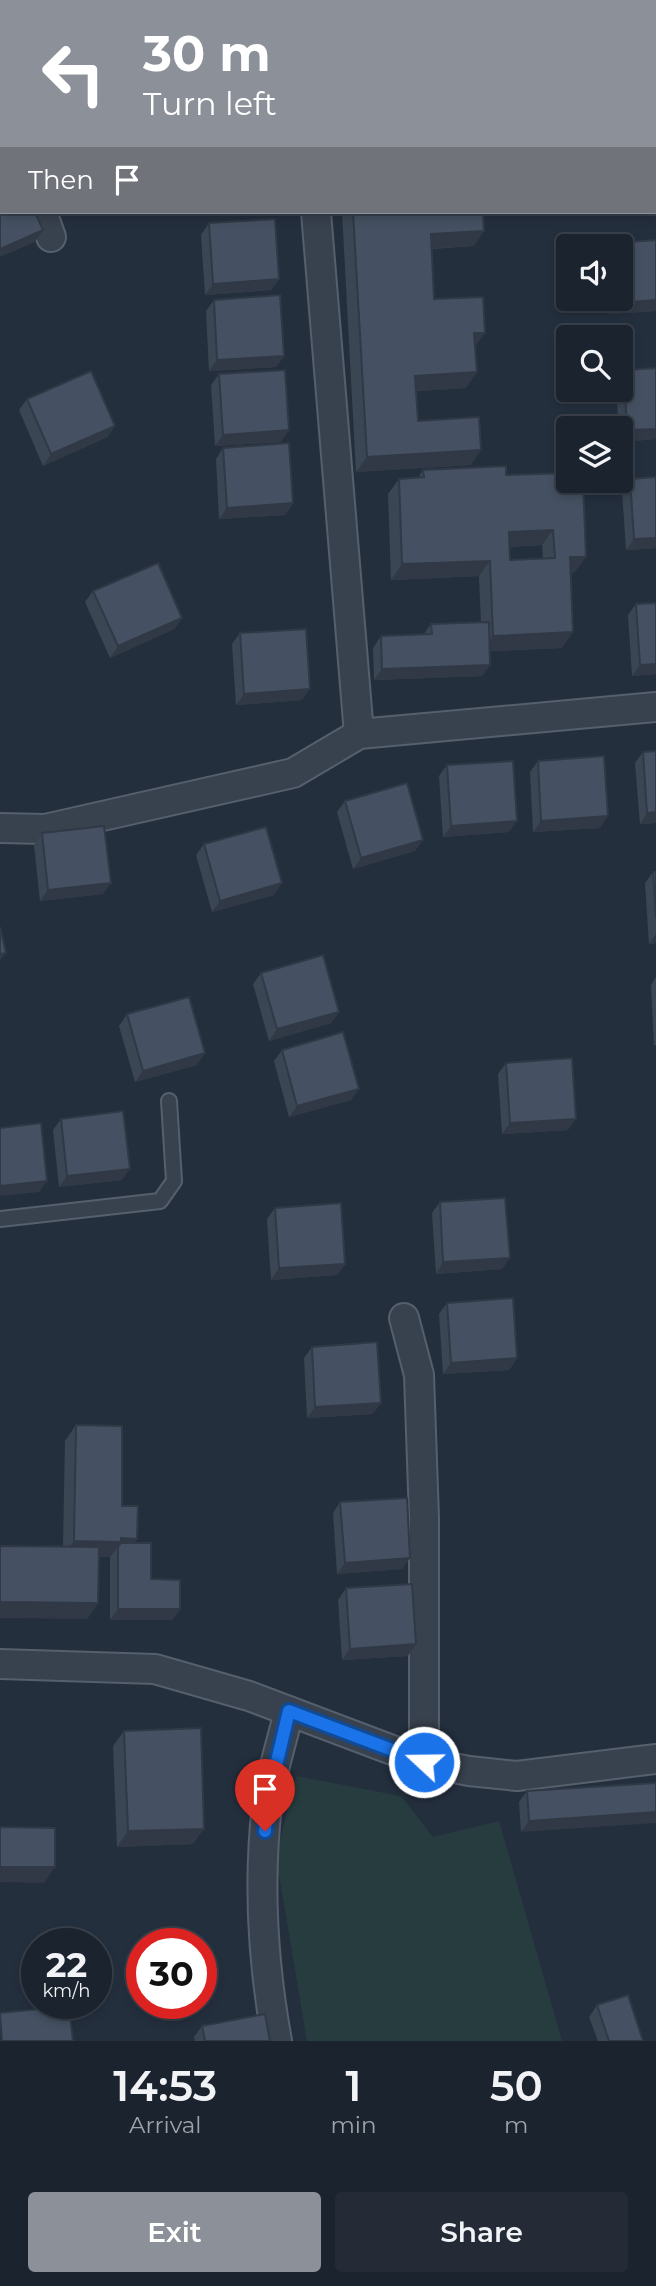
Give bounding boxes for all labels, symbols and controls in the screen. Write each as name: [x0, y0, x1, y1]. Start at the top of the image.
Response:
text: 30 m: [143, 24, 271, 83]
icon: left: [28, 28, 119, 119]
text: Turn left: [143, 84, 277, 123]
icon: arrive: [108, 161, 146, 199]
text: Then: [28, 164, 94, 196]
map controls: [556, 234, 633, 493]
button: sound: [556, 234, 633, 311]
button: search: [556, 325, 633, 402]
button: layers: [556, 416, 633, 493]
position arrow: [387, 1725, 461, 1799]
pin: [235, 1759, 295, 1831]
icon: arrive: [246, 1770, 284, 1808]
speed limit sign: 30: [126, 1928, 217, 2019]
text: 22: [46, 1943, 87, 1986]
text: km/h: [42, 1980, 91, 2002]
text: 14:53: [113, 2060, 217, 2112]
text: 1: [346, 2060, 362, 2112]
text: 50: [490, 2060, 543, 2112]
text: Arrival: [129, 2111, 201, 2139]
text: min: [330, 2111, 377, 2139]
text: m: [504, 2111, 528, 2139]
button: Exit: [28, 2192, 321, 2272]
button: Share: [335, 2192, 628, 2272]

